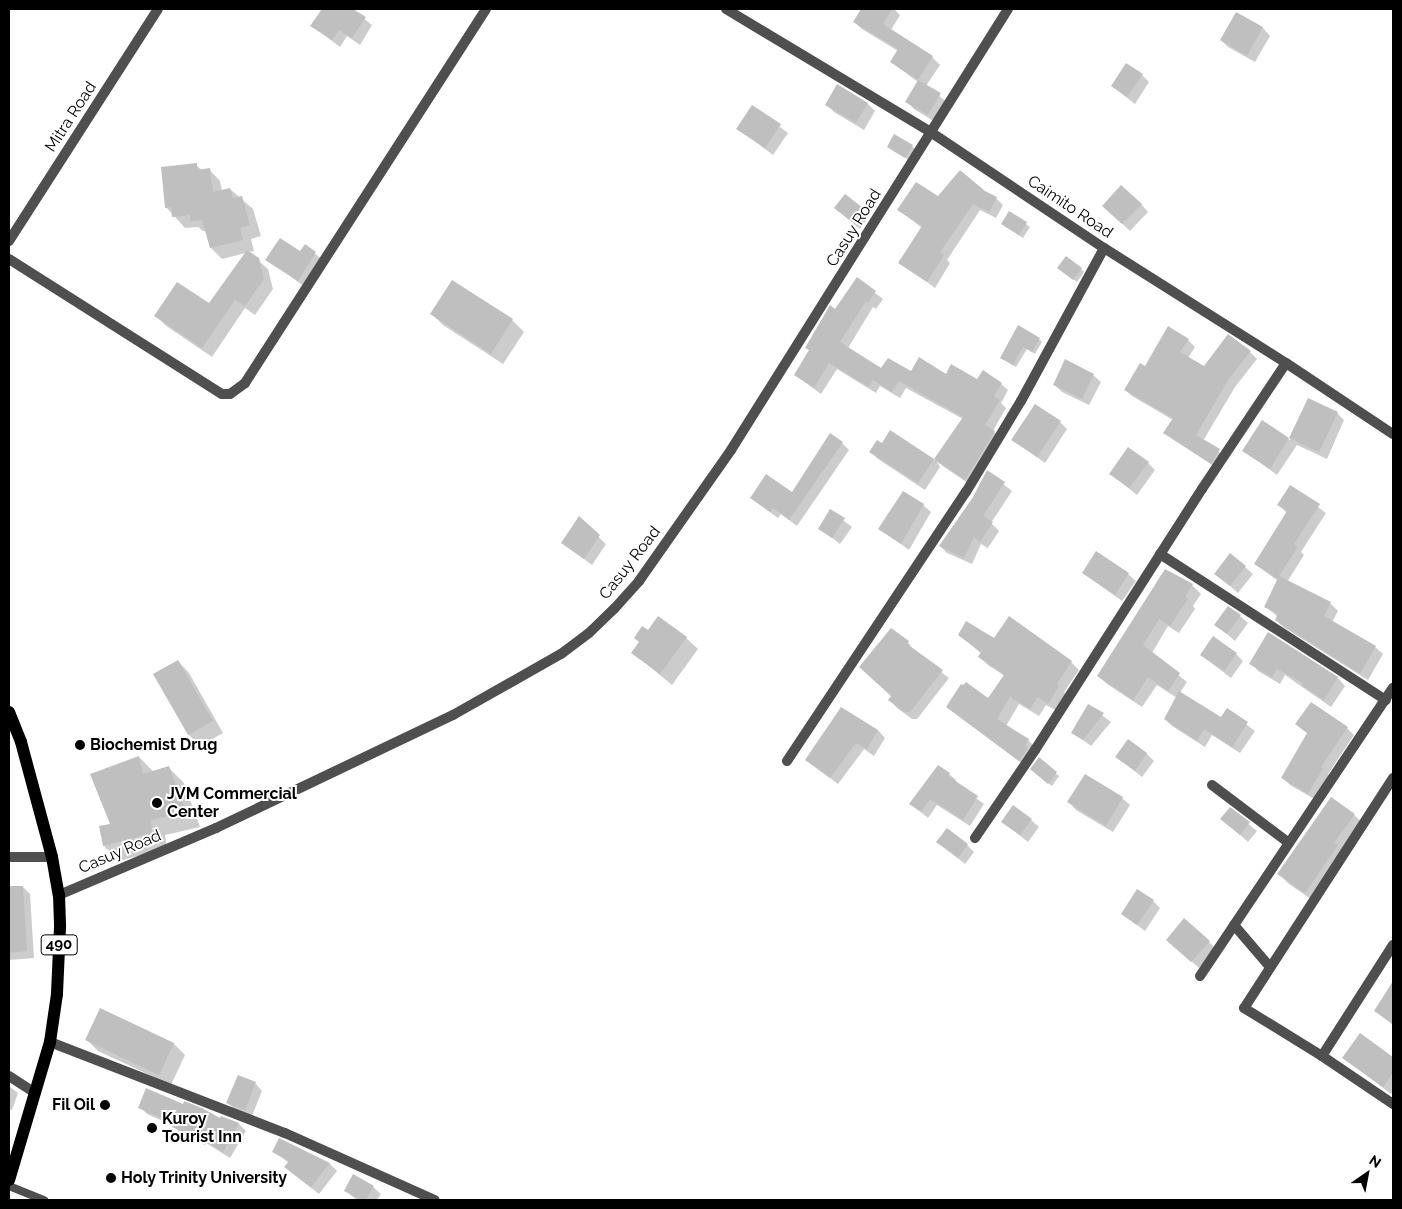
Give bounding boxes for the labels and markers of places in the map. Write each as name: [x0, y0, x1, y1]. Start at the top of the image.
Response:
place label: Biochemist Drug: [90, 735, 217, 755]
marker: Biochemist Drug: [74, 739, 86, 751]
place label: JVM Commercial Center: [167, 784, 297, 822]
marker: JVM Commercial Center: [151, 797, 163, 809]
place label: Fil Oil: [52, 1095, 95, 1115]
marker: Fil Oil: [99, 1099, 111, 1111]
place label: Kuroy Tourist Inn: [162, 1109, 242, 1147]
marker: Kuroy Tourist Inn: [146, 1122, 158, 1134]
place label: Holy Trinity University: [121, 1168, 288, 1188]
marker: Holy Trinity University: [105, 1172, 117, 1184]

